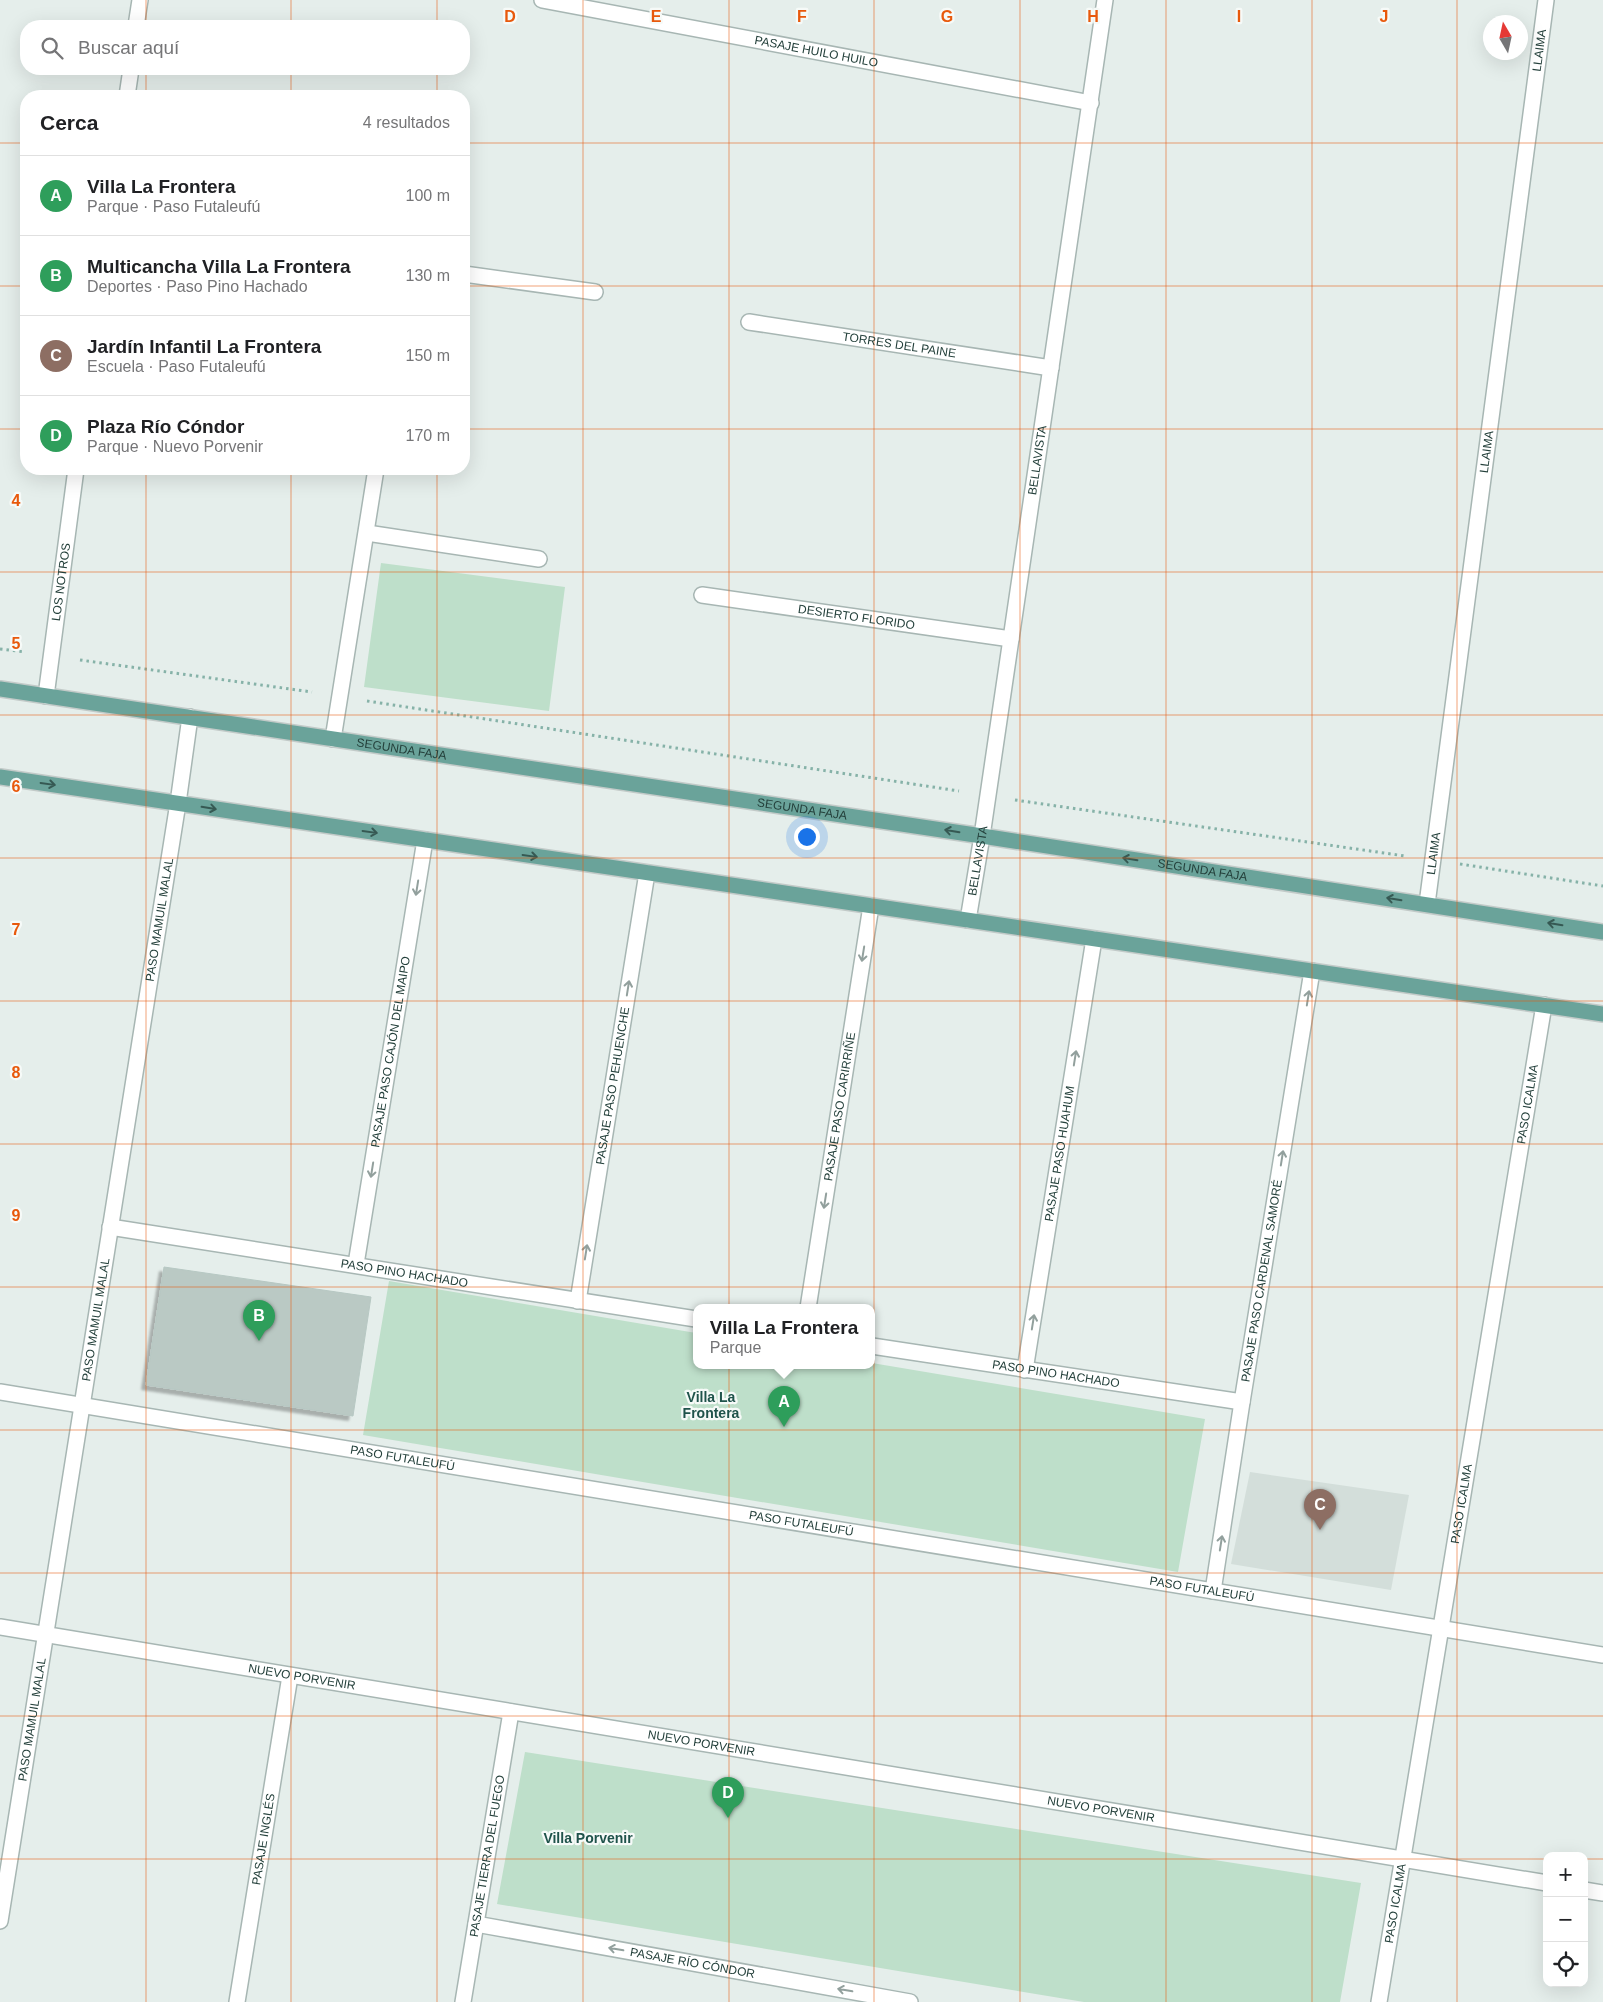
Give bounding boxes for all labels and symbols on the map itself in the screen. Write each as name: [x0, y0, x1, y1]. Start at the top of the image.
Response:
text: D: [504, 8, 516, 25]
text: E: [651, 8, 662, 25]
text: F: [797, 8, 807, 25]
text: G: [941, 8, 953, 25]
text: H: [1087, 8, 1099, 25]
text: I: [1237, 8, 1241, 25]
text: J: [1380, 8, 1388, 25]
north arrow: [1483, 15, 1528, 60]
street label: LLAIMA: [1530, 28, 1549, 72]
street label: PASAJE HUILO HUILO: [753, 33, 879, 70]
street label: TORRES DEL PAINE: [842, 329, 957, 360]
street label: BELLAVISTA: [1025, 424, 1049, 496]
street label: LLAIMA: [1477, 430, 1496, 474]
text: 4: [12, 492, 21, 509]
street label: LOS NOTROS: [49, 542, 73, 622]
street label: DESIERTO FLORIDO: [797, 602, 916, 632]
text: 5: [12, 635, 21, 652]
street label: SEGUNDA FAJA: [356, 735, 447, 763]
text: 6: [12, 778, 21, 795]
one-way arrow: [40, 780, 56, 790]
street label: SEGUNDA FAJA: [756, 795, 848, 823]
one-way arrow: [201, 803, 217, 813]
your location: [794, 824, 820, 850]
street label: BELLAVISTA: [965, 825, 990, 897]
one-way arrow: [944, 826, 960, 836]
one-way arrow: [361, 827, 377, 837]
street label: LLAIMA: [1424, 831, 1443, 876]
one-way arrow: [522, 851, 538, 861]
one-way arrow: [1122, 853, 1138, 863]
street label: SEGUNDA FAJA: [1157, 856, 1248, 884]
street label: PASO MAMUIL MALAL: [143, 857, 176, 982]
one-way arrow: [412, 880, 422, 896]
one-way arrow: [1387, 894, 1403, 904]
one-way arrow: [1547, 919, 1563, 929]
text: 7: [12, 921, 21, 938]
one-way arrow: [858, 945, 868, 961]
street label: PASAJE PASO CAJÓN DEL MAIPO: [368, 955, 413, 1148]
one-way arrow: [624, 981, 634, 997]
one-way arrow: [1303, 990, 1313, 1006]
street label: PASAJE PASO PEHUENCHE: [593, 1006, 632, 1166]
street label: PASAJE PASO CARIRRIÑE: [821, 1031, 858, 1182]
one-way arrow: [1070, 1050, 1080, 1066]
street label: PASO ICALMA: [1514, 1063, 1541, 1145]
text: 8: [12, 1064, 21, 1081]
street label: PASAJE PASO HUAHUM: [1042, 1085, 1077, 1223]
one-way arrow: [1277, 1150, 1287, 1166]
one-way arrow: [366, 1161, 376, 1177]
street label: PASAJE PASO CARDENAL SAMORÉ: [1238, 1178, 1285, 1383]
one-way arrow: [819, 1192, 829, 1208]
text: 9: [12, 1207, 21, 1224]
one-way arrow: [581, 1245, 591, 1261]
street label: PASO PINO HACHADO: [340, 1256, 469, 1290]
street label: PASO MAMUIL MALAL: [79, 1257, 113, 1382]
pin: B: [243, 1300, 275, 1341]
one-way arrow: [1028, 1314, 1038, 1330]
street label: PASO PINO HACHADO: [991, 1357, 1121, 1390]
pin: A: [768, 1386, 800, 1427]
district label: Villa La Frontera: [683, 1389, 740, 1421]
street label: PASO FUTALEUFÚ: [349, 1443, 456, 1474]
street label: PASO ICALMA: [1448, 1463, 1475, 1545]
pin: C: [1304, 1489, 1336, 1530]
street label: PASO FUTALEUFÚ: [748, 1508, 855, 1539]
one-way arrow: [1216, 1535, 1226, 1551]
street label: PASO FUTALEUFÚ: [1149, 1574, 1255, 1605]
street label: PASO MAMUIL MALAL: [15, 1656, 49, 1782]
street label: NUEVO PORVENIR: [247, 1661, 357, 1693]
street label: NUEVO PORVENIR: [647, 1727, 756, 1759]
street label: PASAJE TIERRA DEL FUEGO: [467, 1774, 507, 1938]
pin: D: [712, 1777, 744, 1818]
street label: PASAJE INGLÉS: [249, 1792, 278, 1886]
street label: NUEVO PORVENIR: [1046, 1793, 1156, 1825]
district label: Villa Porvenir: [543, 1830, 633, 1846]
street label: PASO ICALMA: [1382, 1862, 1409, 1944]
one-way arrow: [608, 1944, 624, 1954]
street label: PASAJE RÍO CÓNDOR: [629, 1945, 756, 1981]
one-way arrow: [837, 1985, 853, 1995]

